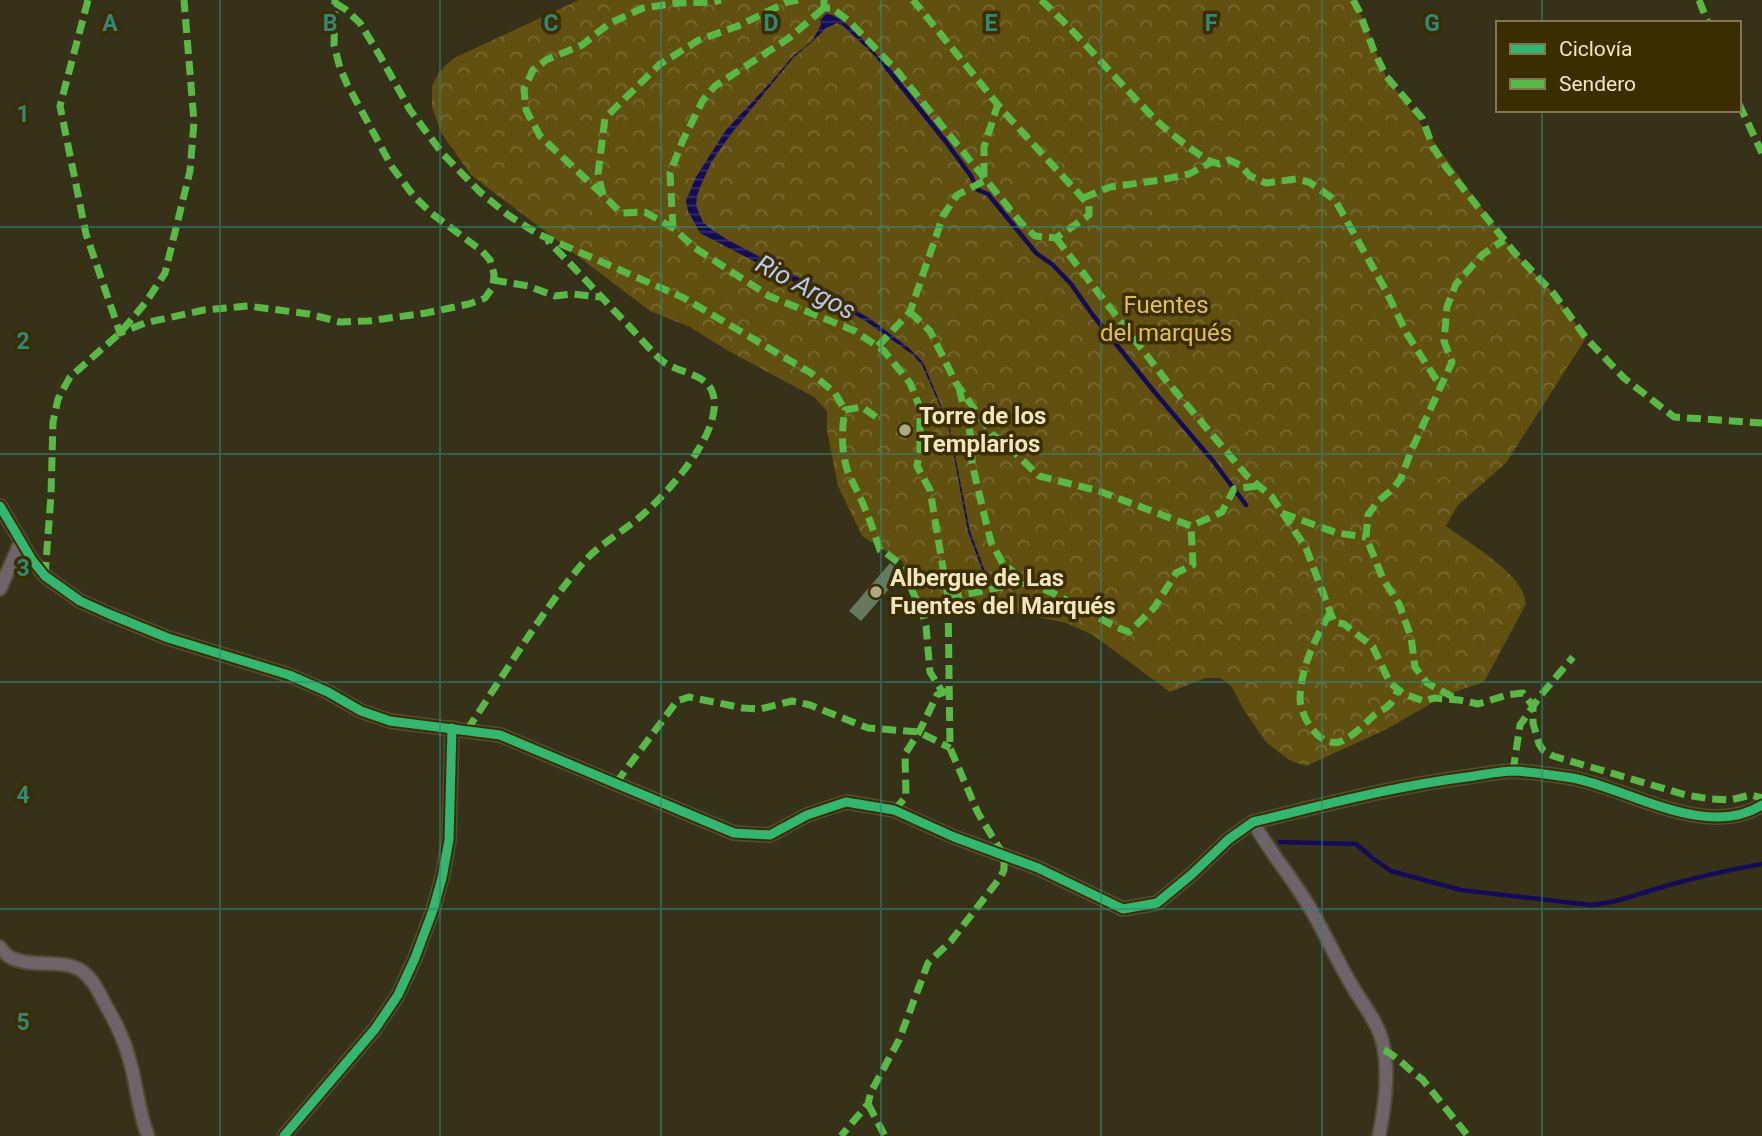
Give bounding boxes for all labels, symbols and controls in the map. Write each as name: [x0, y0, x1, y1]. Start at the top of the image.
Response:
text: A: [102, 10, 118, 37]
text: B: [323, 10, 337, 37]
text: C: [543, 10, 559, 37]
text: D: [764, 10, 778, 37]
text: E: [985, 10, 998, 37]
text: F: [1205, 10, 1218, 37]
text: G: [1424, 10, 1440, 37]
legend: [1496, 21, 1741, 112]
text: Ciclovía: [1559, 37, 1633, 61]
text: Sendero: [1559, 72, 1636, 96]
text: 1: [16, 101, 30, 128]
water label: Rio Argos: [751, 248, 861, 326]
park label: Fuentes del marqués: [1100, 291, 1232, 347]
text: 2: [16, 328, 30, 355]
place label: Torre de los Templarios: [919, 402, 1046, 458]
marker: Torre de los Templarios: [897, 422, 913, 438]
text: 3: [16, 555, 30, 582]
place label: Albergue de Las Fuentes del Marqués: [890, 564, 1116, 620]
marker: Albergue de Las Fuentes del Marqués: [868, 584, 884, 600]
text: 4: [16, 782, 30, 809]
text: 5: [16, 1009, 30, 1036]

